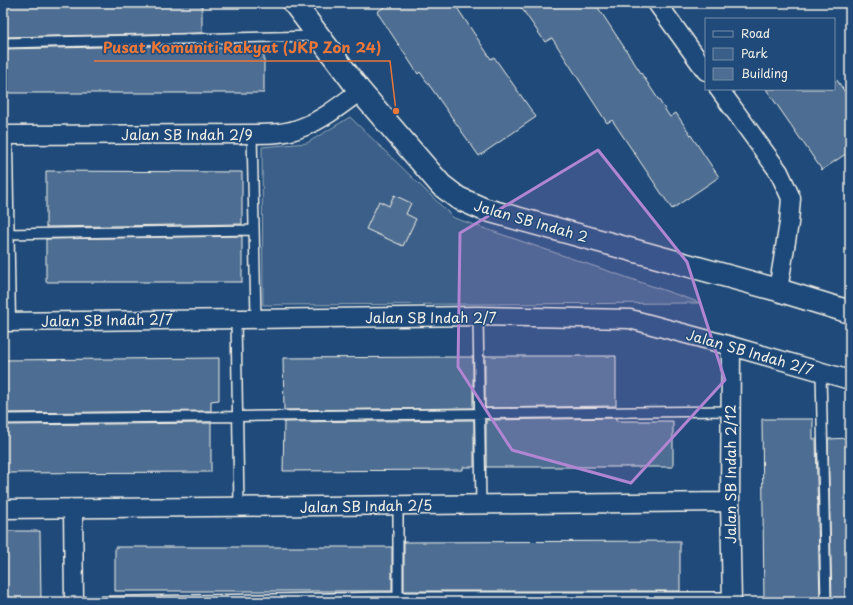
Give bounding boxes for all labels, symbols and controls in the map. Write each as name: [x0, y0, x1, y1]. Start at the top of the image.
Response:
legend: [705, 18, 835, 90]
text: Road: [741, 24, 770, 42]
callout: Pusat Komuniti Rakyat (JKP Zon 24): [94, 34, 390, 61]
text: Pusat Komuniti Rakyat (JKP Zon 24): [103, 35, 381, 58]
text: Park: [741, 44, 768, 62]
text: Building: [741, 64, 788, 82]
street label: Jalan SB Indah 2/9: [121, 124, 253, 145]
street label: Jalan SB Indah 2: [472, 195, 590, 247]
street label: Jalan SB Indah 2/7: [365, 307, 497, 328]
street label: Jalan SB Indah 2/7: [41, 308, 173, 332]
street label: Jalan SB Indah 2/7: [684, 324, 816, 380]
street label: Jalan SB Indah 2/12: [720, 404, 741, 544]
street label: Jalan SB Indah 2/5: [300, 494, 432, 518]

